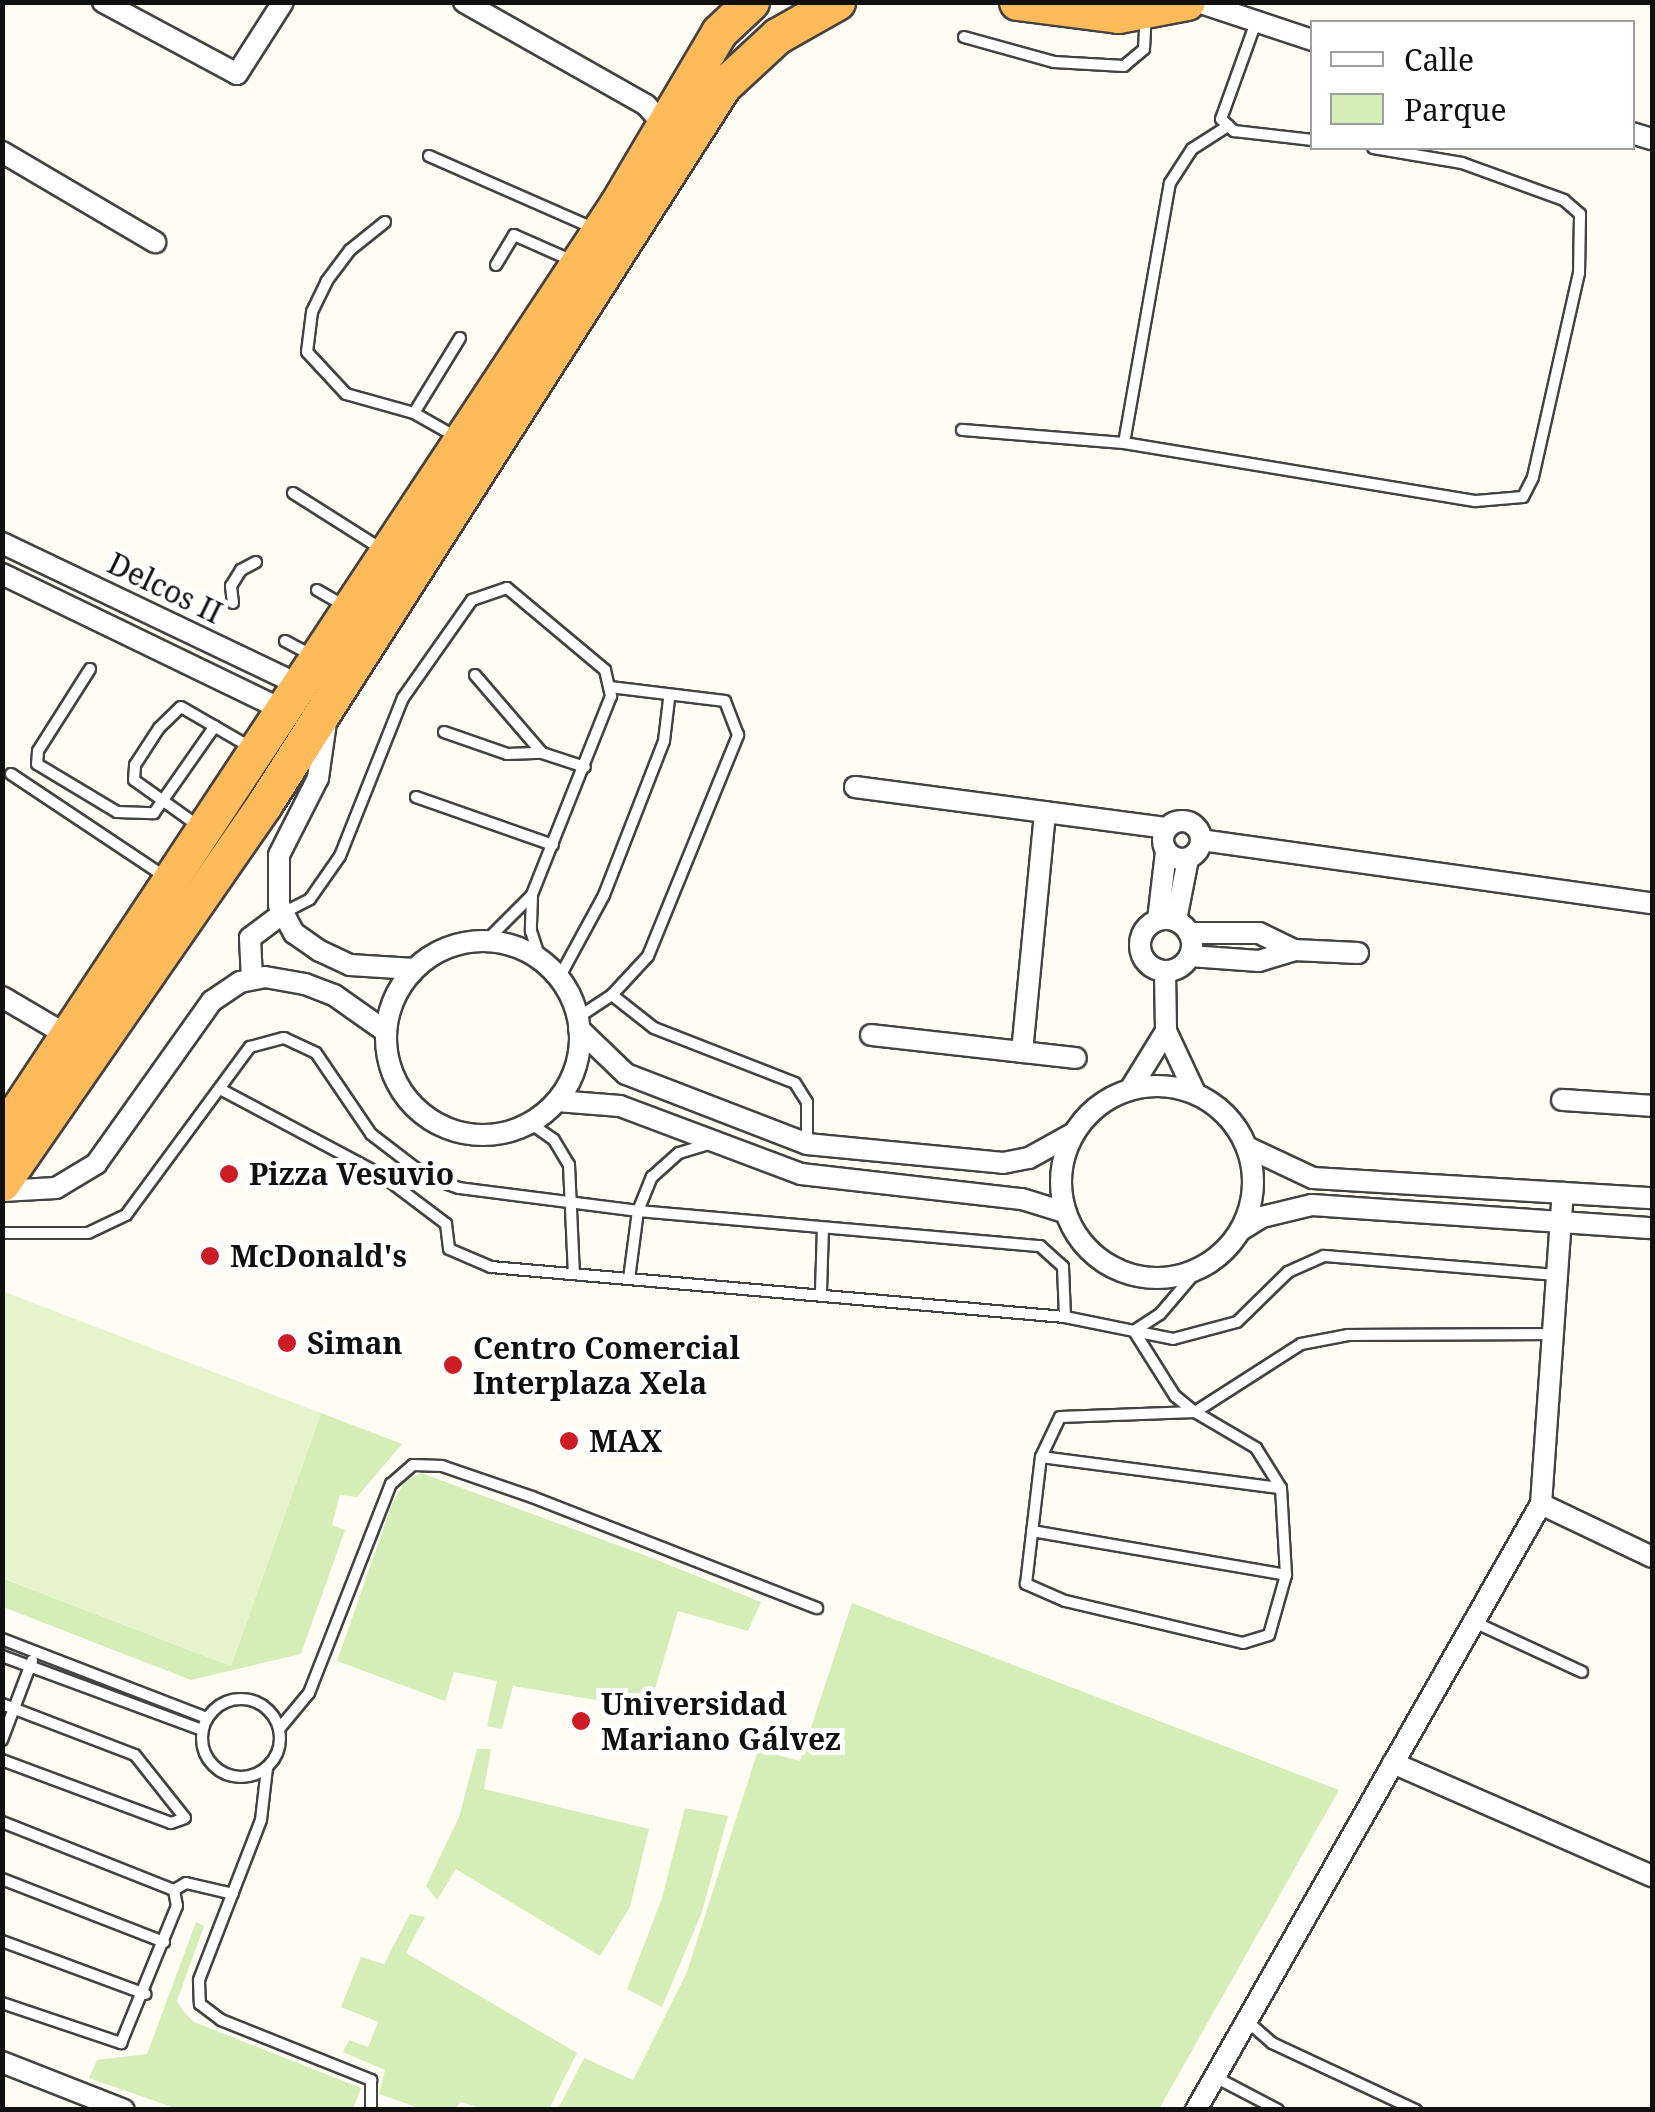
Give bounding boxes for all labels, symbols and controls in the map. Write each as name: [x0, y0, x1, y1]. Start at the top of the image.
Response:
legend: [1310, 20, 1635, 150]
text: Calle: [1404, 39, 1474, 80]
text: Parque: [1404, 89, 1507, 130]
street label: Delcos II: [102, 545, 228, 631]
place label: Pizza Vesuvio: [249, 1156, 454, 1192]
marker: Pizza Vesuvio: [218, 1163, 240, 1185]
place label: McDonald's: [230, 1238, 407, 1274]
marker: McDonald's: [199, 1245, 221, 1267]
place label: Siman: [307, 1325, 403, 1361]
place label: Centro Comercial Interplaza Xela: [473, 1330, 740, 1400]
marker: Siman: [276, 1332, 298, 1354]
marker: Centro Comercial Interplaza Xela: [442, 1354, 464, 1376]
place label: MAX: [589, 1423, 662, 1459]
marker: MAX: [558, 1430, 580, 1452]
place label: Universidad Mariano Gálvez: [601, 1686, 841, 1756]
marker: Universidad Mariano Gálvez: [570, 1710, 592, 1732]

